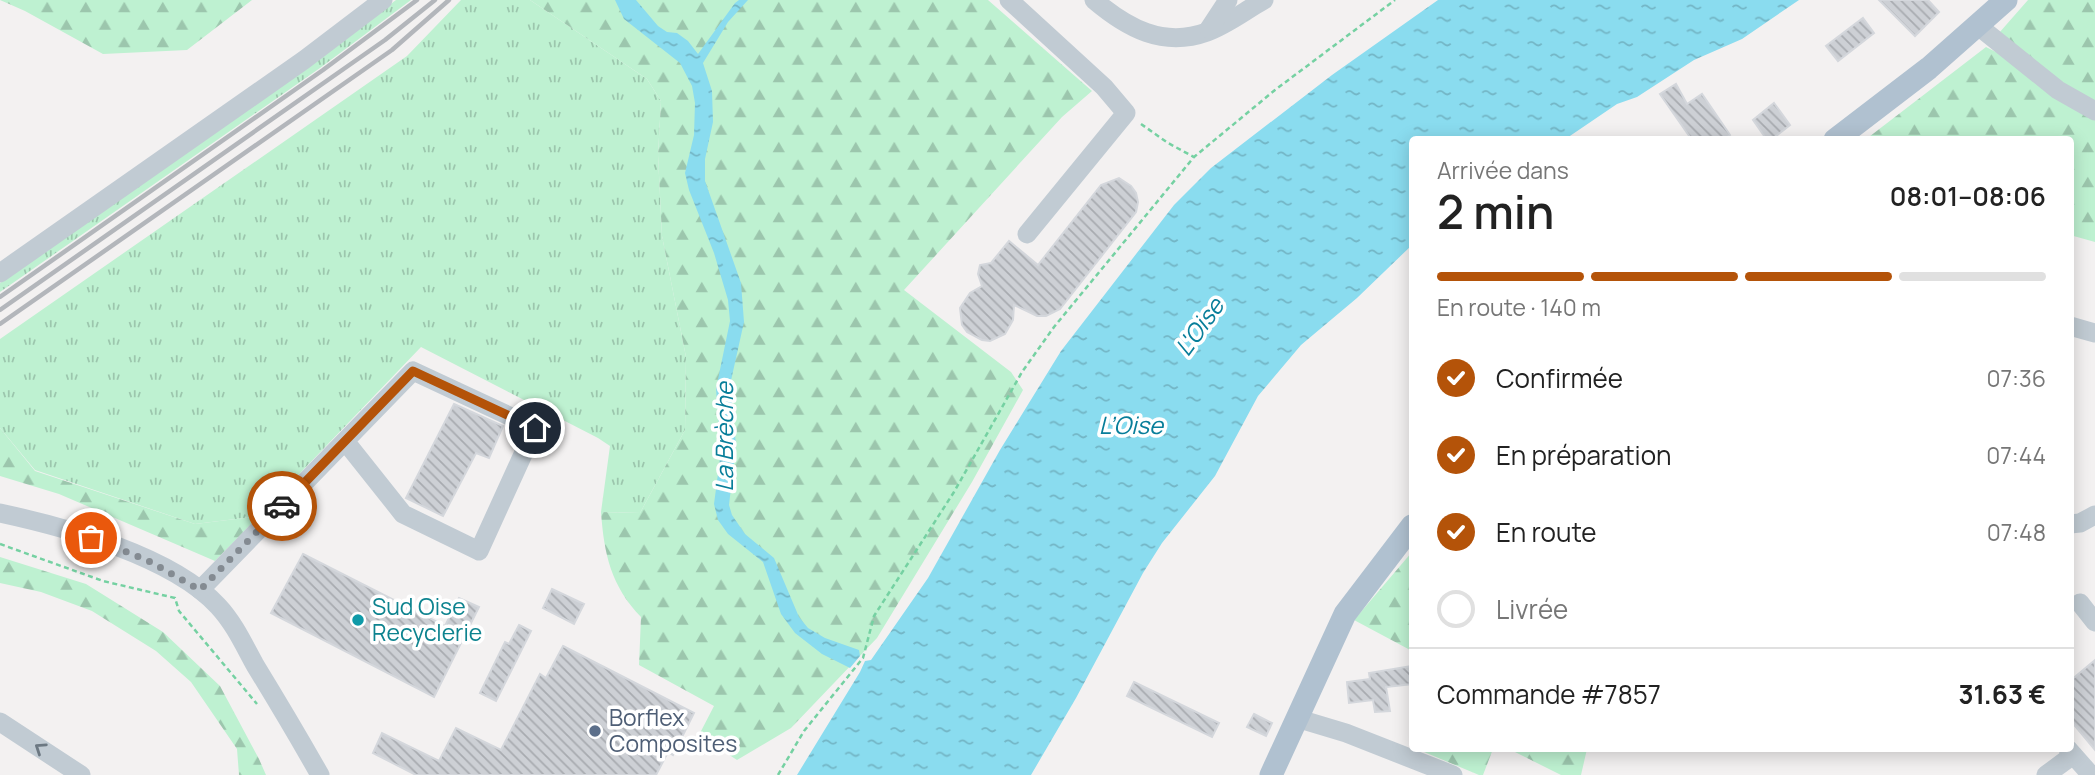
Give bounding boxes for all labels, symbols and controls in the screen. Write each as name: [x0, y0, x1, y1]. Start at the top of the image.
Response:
text: Arrivée dans: [1437, 154, 1569, 186]
text: 08:01–08:06: [1890, 178, 2046, 214]
text: 2 min: [1437, 180, 1554, 243]
water label: L'Oise: [1167, 289, 1232, 362]
text: En route · 140 m: [1437, 291, 1601, 323]
icon: check: [1437, 359, 1475, 397]
text: Confirmée: [1496, 360, 1623, 396]
text: 07:36: [1987, 362, 2046, 394]
water label: La Brèche: [707, 380, 740, 492]
pin: [505, 398, 565, 458]
water label: L’Oise: [1099, 408, 1165, 441]
icon: home: [516, 409, 554, 447]
icon: check: [1437, 436, 1475, 474]
text: En préparation: [1496, 437, 1671, 473]
text: 07:44: [1986, 439, 2046, 471]
courier: [247, 471, 317, 541]
icon: car: [263, 487, 301, 525]
pin: [61, 508, 121, 568]
icon: check: [1437, 513, 1475, 551]
text: En route: [1496, 514, 1597, 550]
text: 07:48: [1987, 516, 2046, 548]
icon: bag: [72, 519, 110, 557]
place label: Sud Oise Recyclerie: [372, 590, 482, 648]
text: Livrée: [1496, 591, 1568, 627]
marker: Sud Oise Recyclerie: [350, 612, 366, 628]
text: Commande #7857: [1437, 676, 1661, 712]
text: 31.63 €: [1958, 676, 2046, 712]
place label: Borflex Composites: [609, 701, 737, 759]
marker: Borflex Composites: [587, 723, 603, 739]
one-way arrow: [35, 744, 48, 757]

